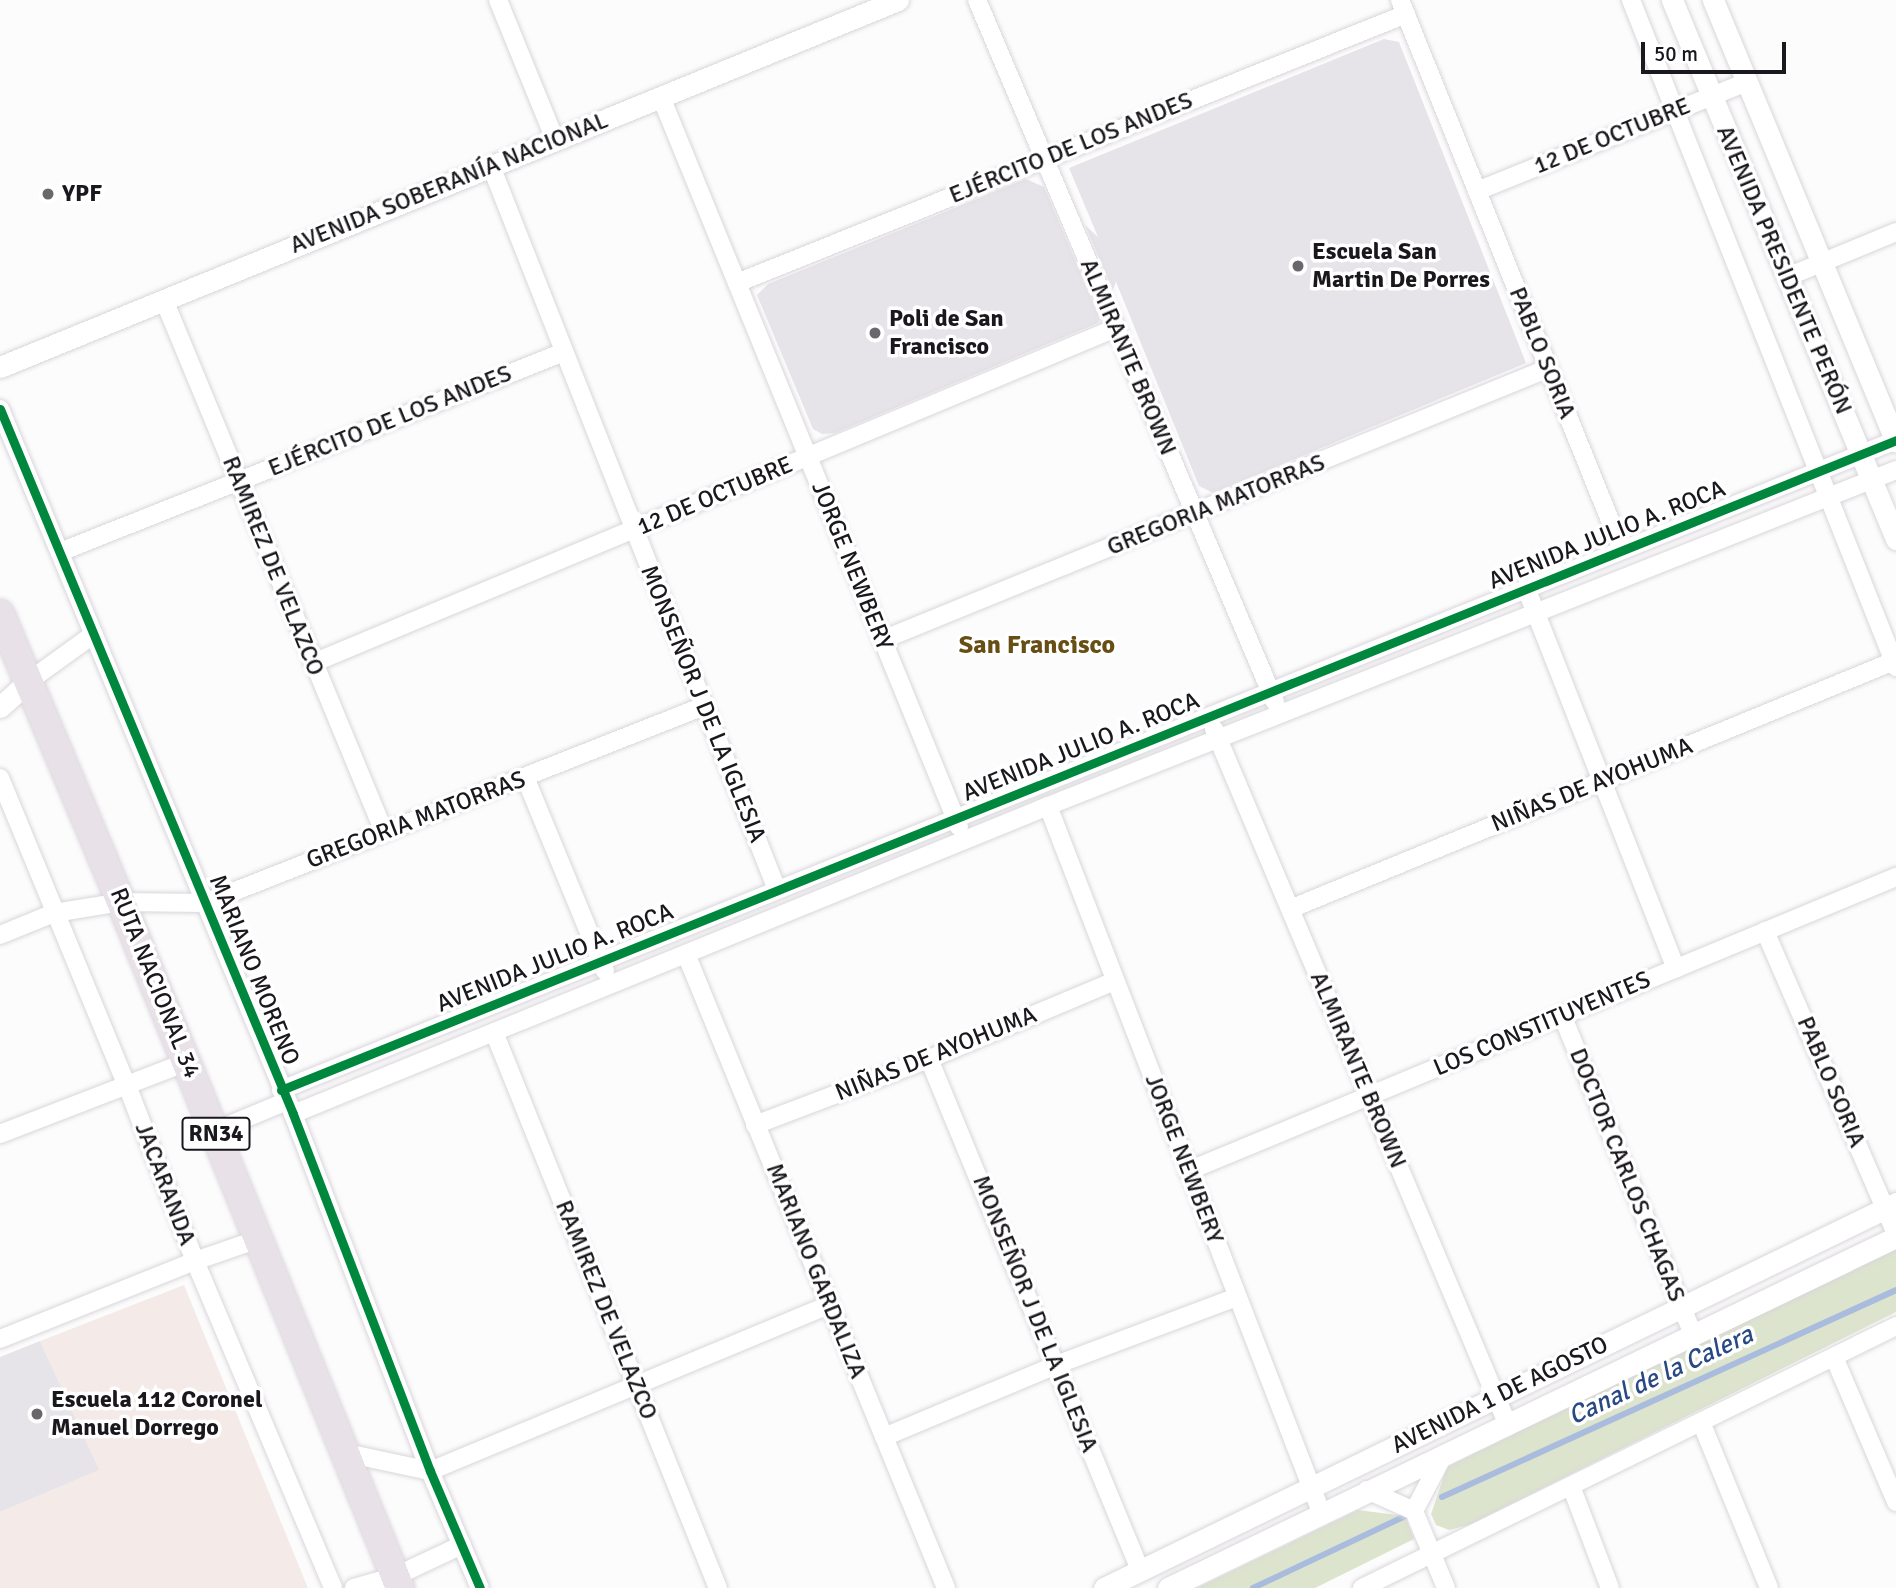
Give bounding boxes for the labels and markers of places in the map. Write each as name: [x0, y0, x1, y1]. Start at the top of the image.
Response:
place label: YPF: [62, 180, 102, 208]
marker: YPF: [40, 186, 56, 202]
place label: Escuela San Martin De Porres: [1312, 238, 1490, 294]
marker: Escuela San Martin De Porres: [1290, 258, 1306, 274]
place label: Poli de San Francisco: [889, 305, 1004, 361]
marker: Poli de San Francisco: [867, 325, 883, 341]
place label: Escuela 112 Coronel Manuel Dorrego: [51, 1386, 262, 1442]
marker: Escuela 112 Coronel Manuel Dorrego: [29, 1406, 45, 1422]

